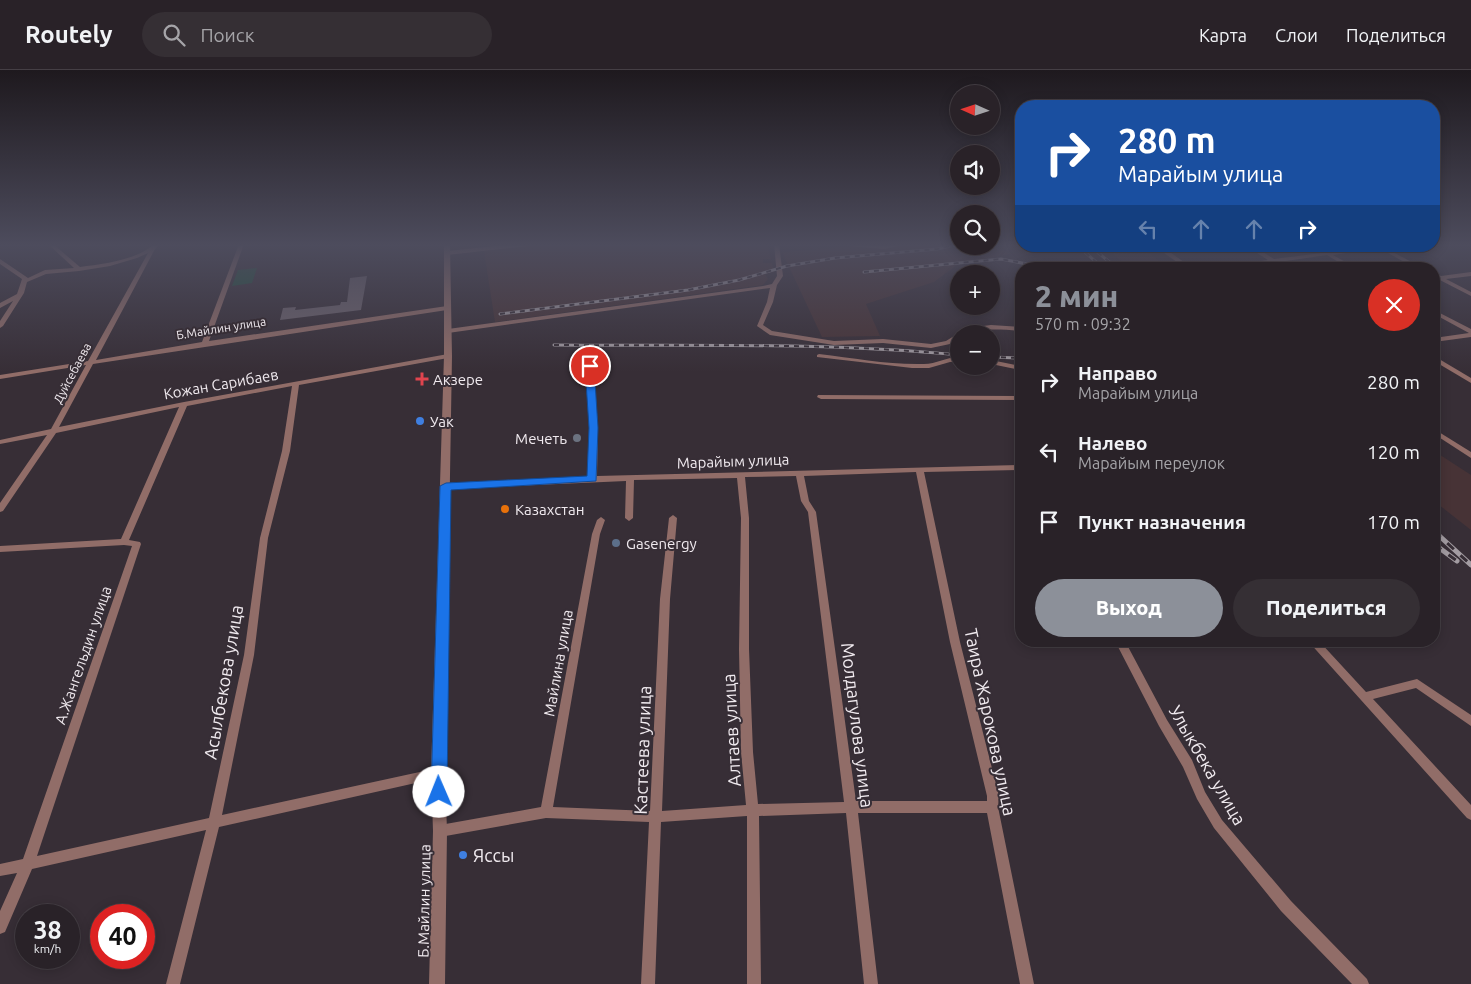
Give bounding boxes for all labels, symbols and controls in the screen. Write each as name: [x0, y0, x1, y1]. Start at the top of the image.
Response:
search box: [142, 12, 492, 57]
text: Routely: [25, 21, 112, 48]
icon: search: [160, 21, 188, 49]
text: Поиск: [200, 24, 254, 46]
text: Карта: [1199, 25, 1247, 45]
text: Слои: [1275, 25, 1318, 45]
text: Поделиться: [1346, 25, 1446, 45]
north arrow: [950, 85, 1000, 135]
map controls: [950, 85, 1000, 375]
icon: right: [1035, 120, 1100, 185]
text: 280 m: [1118, 120, 1216, 160]
button: sound: [950, 145, 1000, 195]
text: Марайым улица: [1118, 161, 1283, 186]
button: search: [950, 205, 1000, 255]
icon: left: [1134, 215, 1162, 243]
icon: ahead: [1187, 215, 1215, 243]
icon: ahead: [1240, 215, 1268, 243]
icon: right: [1293, 215, 1321, 243]
button: +: [950, 265, 1000, 315]
text: 2 мин: [1035, 279, 1118, 313]
button: close: [1368, 279, 1420, 331]
street label: Б.Майлин улица: [175, 314, 267, 342]
text: 570 m · 09:32: [1035, 315, 1131, 333]
button: −: [950, 325, 1000, 375]
street label: Дуйсебаева: [51, 341, 93, 405]
pin: [569, 345, 611, 387]
icon: arrive: [576, 352, 604, 380]
text: Направо: [1078, 362, 1158, 384]
street label: Кожан Сарибаев: [162, 366, 280, 402]
icon: right: [1035, 368, 1063, 396]
place label: Акзере: [433, 371, 483, 388]
text: 280 m: [1367, 371, 1420, 393]
marker: Акзере: [415, 372, 429, 386]
text: Марайым улица: [1078, 384, 1198, 402]
place label: Уак: [430, 413, 454, 430]
marker: Уак: [414, 415, 426, 427]
place label: Мечеть: [515, 430, 567, 447]
marker: Мечеть: [571, 432, 583, 444]
text: Налево: [1078, 432, 1147, 454]
icon: left: [1035, 438, 1063, 466]
text: 120 m: [1367, 441, 1420, 463]
street label: Марайым улица: [676, 451, 790, 471]
text: Марайым переулок: [1078, 454, 1225, 472]
place label: Казахстан: [515, 501, 584, 518]
marker: Казахстан: [499, 503, 511, 515]
icon: arrive: [1035, 508, 1063, 536]
text: Пункт назначения: [1078, 511, 1246, 533]
text: 170 m: [1367, 511, 1420, 533]
place label: Gasenergy: [626, 535, 697, 552]
marker: Gasenergy: [610, 537, 622, 549]
button: Выход: [1035, 579, 1223, 637]
button: Поделиться: [1233, 579, 1420, 637]
street label: А.Жангельдин улица: [51, 584, 115, 726]
street label: Асылбекова улица: [200, 603, 246, 761]
street label: Майлина улица: [540, 608, 576, 718]
street label: Таира Жарокова улица: [961, 627, 1021, 817]
street label: Молдагулова улица: [838, 641, 878, 809]
street label: Алтаев улица: [718, 673, 744, 787]
street label: Кастеева улица: [630, 685, 654, 815]
street label: Улыкбека улица: [1166, 702, 1250, 828]
position arrow: [412, 765, 464, 817]
street label: Б.Майлин улица: [415, 844, 433, 958]
place label: Яссы: [473, 845, 514, 865]
marker: Яссы: [457, 849, 469, 861]
speed limit sign: 40: [90, 904, 155, 969]
text: 38: [33, 916, 62, 944]
text: km/h: [34, 942, 61, 955]

